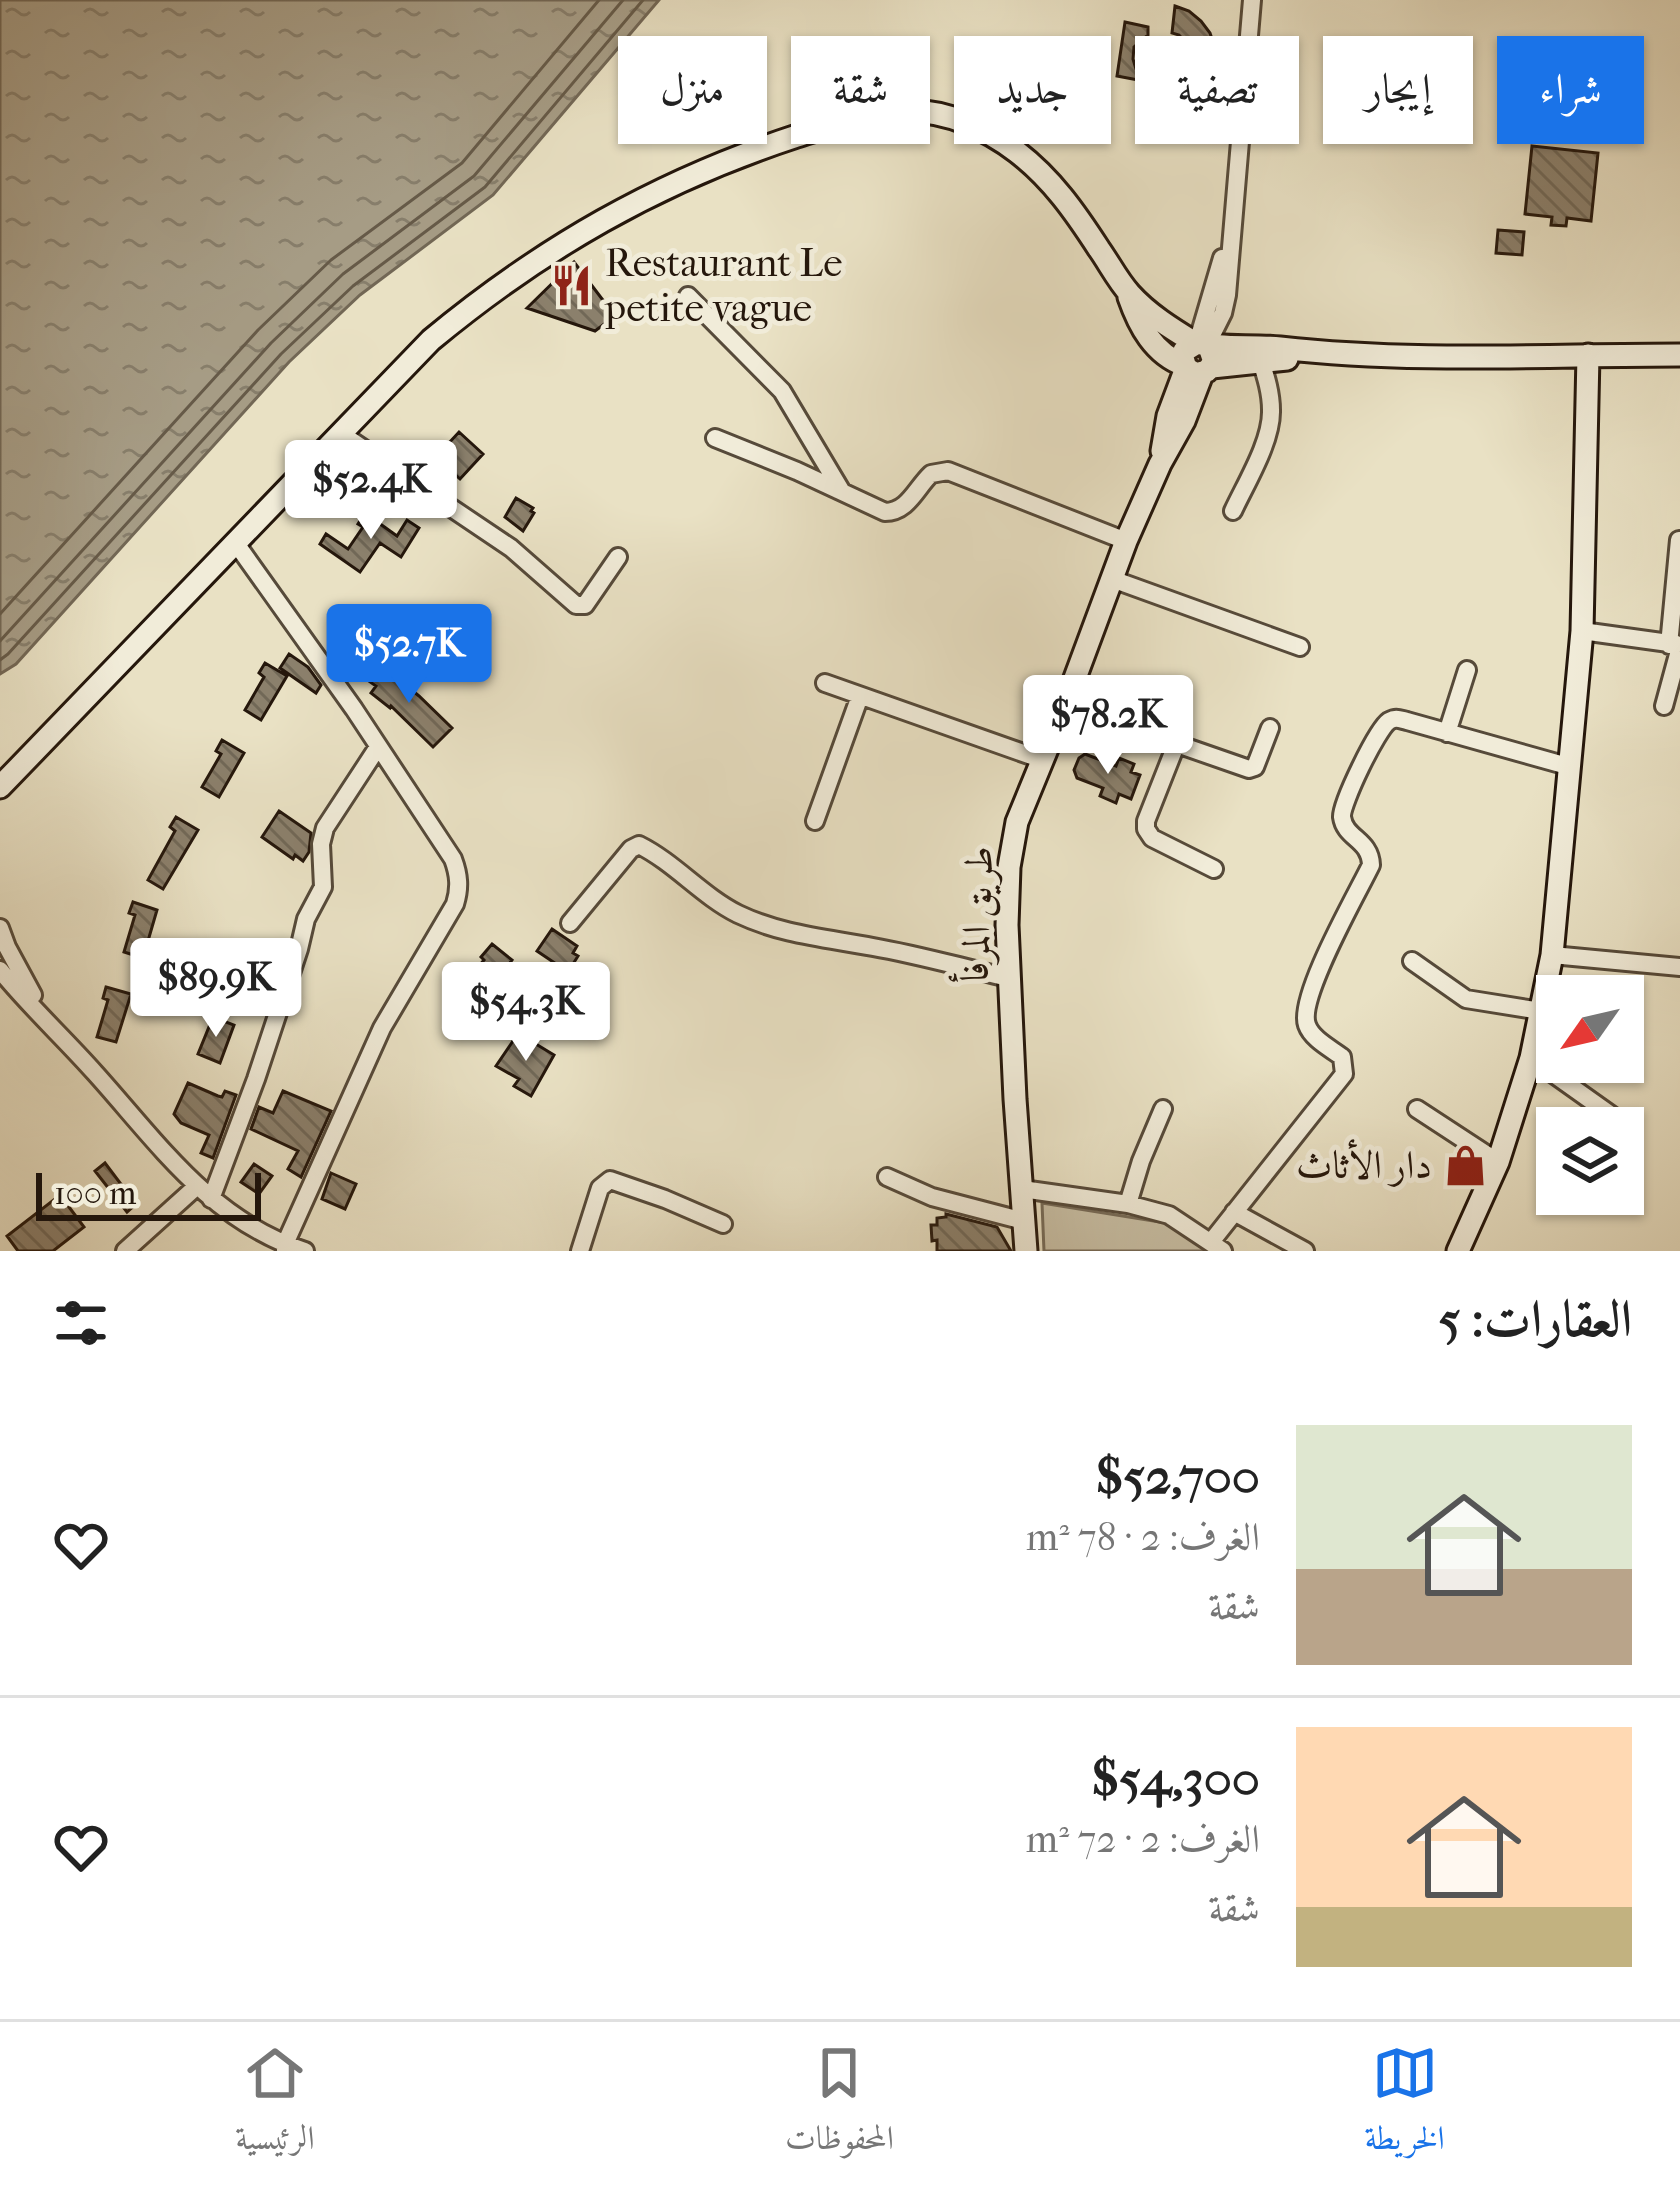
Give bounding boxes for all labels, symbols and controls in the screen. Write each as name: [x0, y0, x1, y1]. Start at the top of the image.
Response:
chip: منزل: [618, 36, 767, 144]
chip: شقة: [791, 36, 930, 144]
chip: جديد: [954, 36, 1111, 144]
chip: تصفية: [1135, 36, 1299, 144]
chip: إيجار: [1323, 36, 1473, 144]
chip: شراء: [1497, 36, 1644, 144]
place label: Restaurant Le petite vague: [604, 240, 843, 331]
restaurant icon: Restaurant Le petite vague: [548, 262, 594, 308]
pin: $52.4K: [273, 440, 469, 542]
text: $52.4K: [312, 456, 430, 502]
pin: $52.7K: [311, 604, 507, 706]
text: $52.7K: [354, 620, 464, 666]
pin: $78.2K: [1010, 675, 1206, 777]
text: $78.2K: [1050, 691, 1166, 737]
street label: طريق المرفأ: [948, 845, 1004, 985]
pin: $89.9K: [118, 938, 314, 1040]
text: $89.9K: [157, 954, 275, 1000]
pin: $54.3K: [428, 962, 624, 1064]
north arrow: [1536, 975, 1644, 1083]
map controls: [1536, 975, 1644, 1215]
text: $54.3K: [469, 978, 583, 1024]
button: layers: [1536, 1107, 1644, 1215]
place label: دار الأثاث: [1296, 1139, 1432, 1188]
shop icon: دار الأثاث: [1443, 1142, 1489, 1188]
scale bar: [36, 1167, 261, 1220]
text: 100 m: [54, 1174, 137, 1213]
text: العقارات: 5: [1438, 1289, 1632, 1349]
icon: filters: [48, 1290, 114, 1356]
text: $52,700: [1095, 1446, 1260, 1506]
icon: home: [1392, 1473, 1536, 1617]
icon: heart: [48, 1512, 114, 1578]
text: الغرف: 2 · 78 m²: [1026, 1514, 1260, 1560]
text: شقة: [1208, 1583, 1260, 1629]
text: $54,300: [1091, 1748, 1260, 1808]
icon: home: [1392, 1775, 1536, 1919]
icon: heart: [48, 1814, 114, 1880]
text: الغرف: 2 · 72 m²: [1026, 1816, 1260, 1862]
text: شقة: [1208, 1885, 1260, 1931]
tab: الرئيسية: [235, 2040, 315, 2170]
tab: المحفوظات: [785, 2040, 894, 2170]
tab: الخريطة: [1364, 2040, 1445, 2170]

